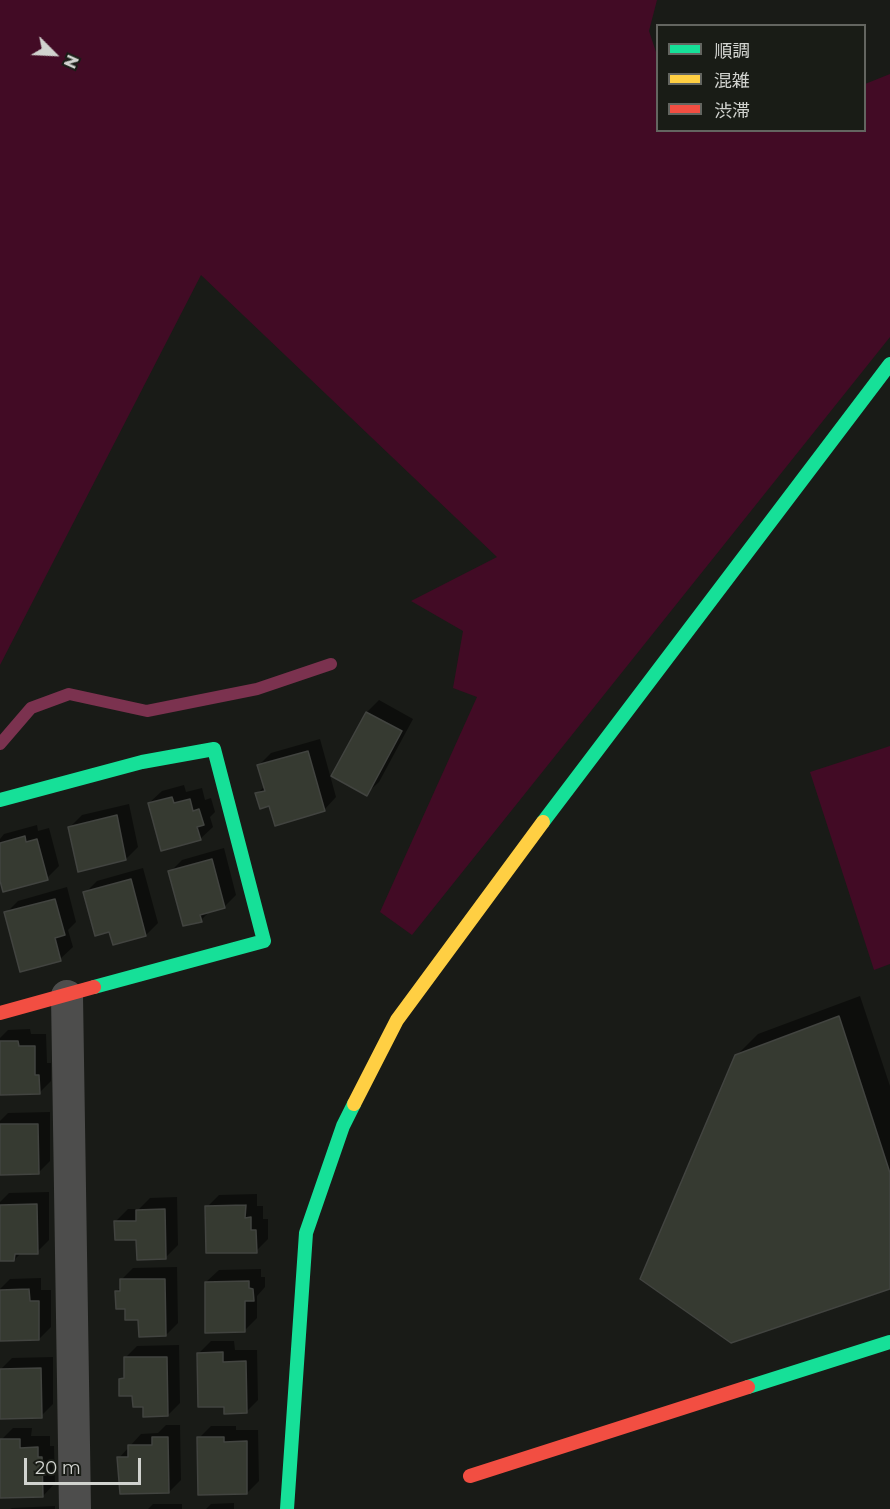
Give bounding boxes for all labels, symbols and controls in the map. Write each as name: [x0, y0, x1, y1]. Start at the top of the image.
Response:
north arrow: [24, 24, 84, 84]
legend: [656, 24, 866, 132]
text: 順調: [714, 40, 750, 62]
text: N: [60, 52, 82, 71]
text: 混雑: [714, 70, 750, 92]
text: 渋滞: [714, 100, 750, 122]
scale bar: [27, 1446, 144, 1484]
text: 20 m: [35, 1457, 81, 1479]

